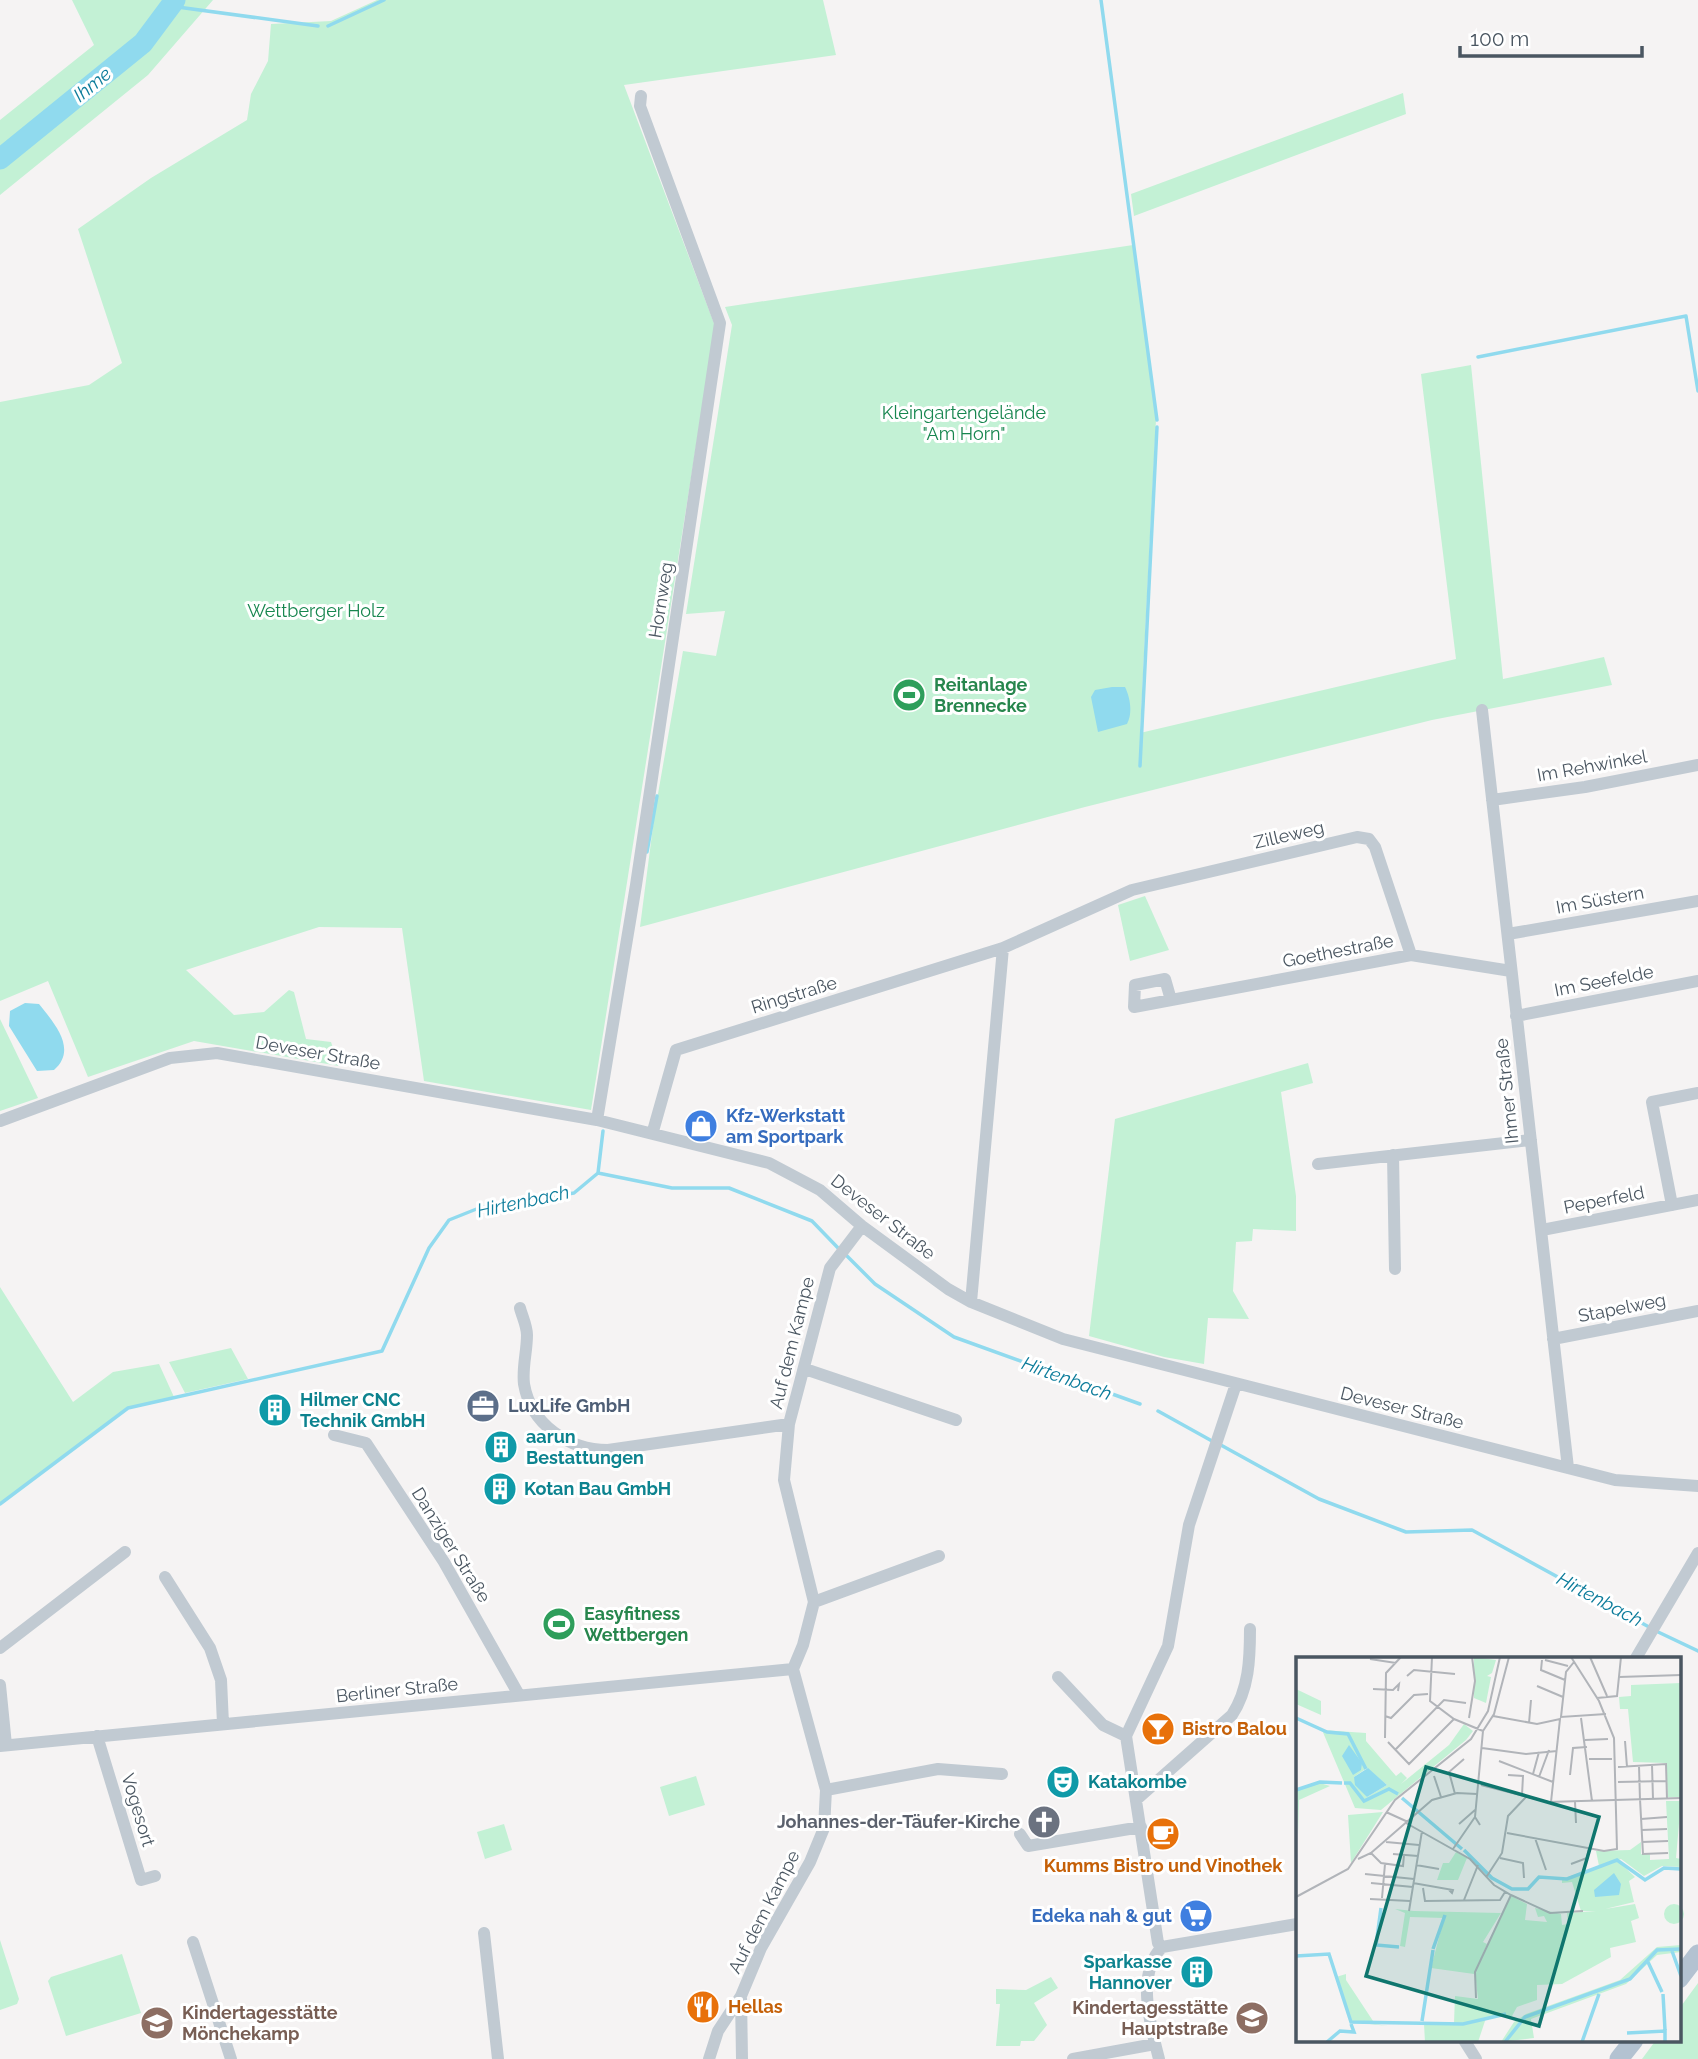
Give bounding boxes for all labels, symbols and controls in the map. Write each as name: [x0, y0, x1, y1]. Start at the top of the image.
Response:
scale bar: [1460, 14, 1642, 58]
text: 100 m: [1470, 26, 1529, 51]
water label: Ihme: [69, 62, 115, 106]
park label: Kleingartengelände "Am Horn": [882, 402, 1047, 444]
street label: Hornweg: [644, 561, 677, 639]
park label: Wettberger Holz: [247, 600, 385, 621]
place label: Reitanlage Brennecke: [934, 674, 1028, 716]
sports icon: Reitanlage Brennecke: [890, 676, 928, 714]
street label: Im Rehwinkel: [1535, 745, 1649, 786]
street label: Zilleweg: [1252, 816, 1326, 853]
street label: Im Süstern: [1554, 881, 1646, 918]
street label: Goethestraße: [1281, 929, 1396, 972]
street label: Im Seefelde: [1553, 961, 1656, 1000]
street label: Ringstraße: [748, 971, 840, 1018]
street label: Deveser Straße: [254, 1031, 382, 1074]
street label: Ihmer Straße: [1490, 1037, 1522, 1145]
place label: Kfz-Werkstatt am Sportpark: [726, 1105, 845, 1147]
shop icon: Kfz-Werkstatt am Sportpark: [682, 1107, 720, 1145]
street label: Deveser Straße: [827, 1170, 940, 1264]
water label: Hirtenbach: [475, 1180, 571, 1222]
street label: Peperfeld: [1562, 1181, 1646, 1218]
street label: Auf dem Kampe: [765, 1274, 818, 1411]
street label: Stapelweg: [1576, 1289, 1668, 1326]
water label: Hirtenbach: [1019, 1352, 1115, 1404]
street label: Deveser Straße: [1338, 1382, 1466, 1433]
office icon: LuxLife GmbH: [464, 1387, 502, 1425]
place label: Hilmer CNC Technik GmbH: [300, 1389, 425, 1431]
building icon: Hilmer CNC Technik GmbH: [256, 1391, 294, 1429]
place label: LuxLife GmbH: [508, 1395, 630, 1416]
place label: aarun Bestattungen: [526, 1426, 644, 1468]
building icon: aarun Bestattungen: [482, 1428, 520, 1466]
building icon: Kotan Bau GmbH: [481, 1470, 519, 1508]
place label: Kotan Bau GmbH: [524, 1478, 671, 1499]
street label: Danziger Straße: [408, 1483, 495, 1606]
water label: Hirtenbach: [1553, 1567, 1647, 1631]
place label: Easyfitness Wettbergen: [584, 1603, 688, 1645]
sports icon: Easyfitness Wettbergen: [540, 1605, 578, 1643]
inset map: [1296, 1657, 1680, 2042]
street label: Berliner Straße: [335, 1673, 459, 1706]
bar icon: Bistro Balou: [1139, 1710, 1177, 1748]
place label: Bistro Balou: [1182, 1718, 1287, 1739]
theatre icon: Katakombe: [1044, 1763, 1082, 1801]
street label: Vogesort: [117, 1771, 160, 1849]
place label: Katakombe: [1088, 1771, 1187, 1792]
church icon: Johannes-der-Täufer-Kirche: [1025, 1803, 1063, 1841]
place label: Johannes-der-Täufer-Kirche: [777, 1811, 1020, 1832]
cafe icon: Kumms Bistro und Vinothek: [1144, 1815, 1182, 1853]
street label: Auf dem Kampe: [723, 1846, 804, 1977]
place label: Kumms Bistro und Vinothek: [1044, 1855, 1283, 1876]
supermarket icon: Edeka nah & gut: [1177, 1897, 1215, 1935]
place label: Edeka nah & gut: [1031, 1905, 1172, 1926]
place label: Sparkasse Hannover: [1083, 1951, 1172, 1993]
building icon: Sparkasse Hannover: [1178, 1953, 1216, 1991]
restaurant icon: Hellas: [684, 1988, 722, 2026]
place label: Hellas: [728, 1996, 783, 2017]
place label: Kindertagesstätte Hauptstraße: [1072, 1997, 1228, 2039]
school or university icon: Kindertagesstätte Hauptstraße: [1233, 1999, 1271, 2037]
place label: Kindertagesstätte Mönchekamp: [182, 2002, 338, 2044]
school or university icon: Kindertagesstätte Mönchekamp: [138, 2004, 176, 2042]

